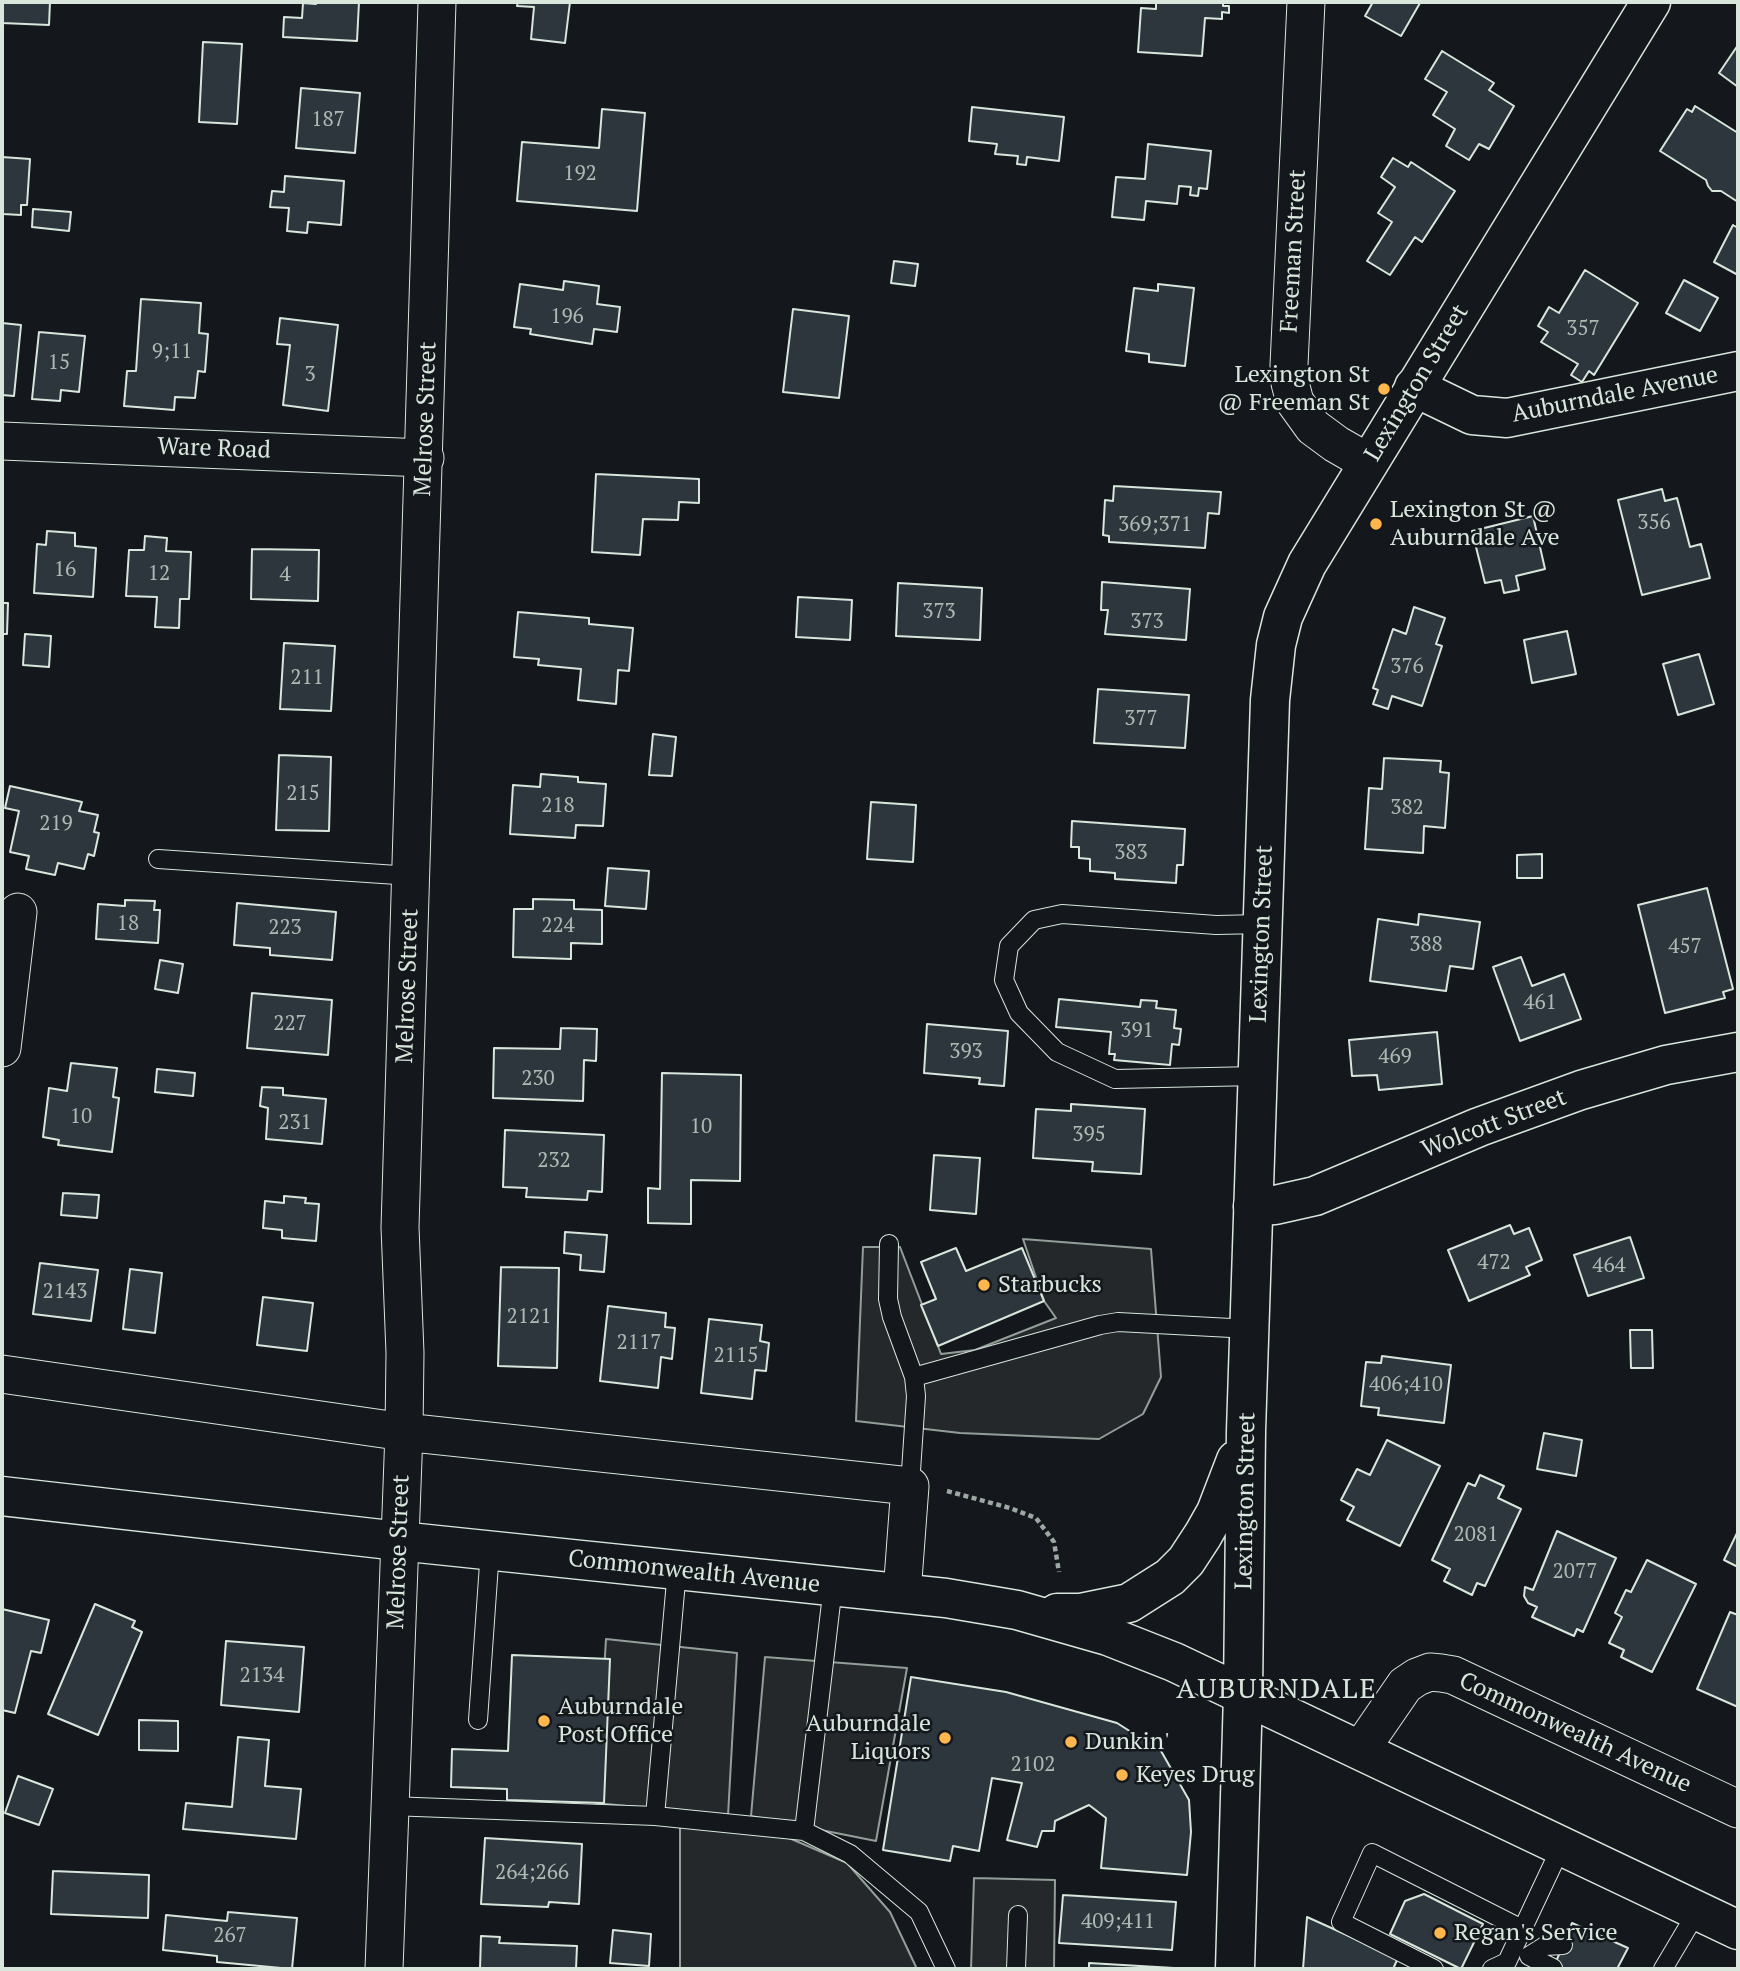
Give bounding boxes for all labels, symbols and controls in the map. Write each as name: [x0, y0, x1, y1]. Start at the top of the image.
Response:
house number: 187: [311, 107, 345, 133]
house number: 192: [563, 161, 597, 187]
street label: Freeman Street: [1275, 169, 1313, 333]
street label: Lexington Street: [1359, 299, 1475, 467]
house number: 196: [550, 304, 584, 330]
house number: 357: [1566, 316, 1600, 342]
house number: 9;11: [152, 339, 192, 365]
street label: Melrose Street: [409, 341, 443, 497]
house number: 15: [48, 350, 70, 376]
place label: Lexington St @ Freeman St: [1218, 361, 1370, 417]
street label: Auburndale Avenue: [1509, 361, 1721, 429]
house number: 3: [304, 362, 316, 388]
marker: Lexington St @ Freeman St: [1376, 381, 1392, 397]
street label: Ware Road: [157, 433, 271, 465]
place label: Lexington St @ Auburndale Ave: [1390, 496, 1560, 552]
house number: 356: [1637, 510, 1671, 536]
house number: 369;371: [1118, 512, 1192, 538]
marker: Lexington St @ Auburndale Ave: [1368, 516, 1384, 532]
house number: 16: [54, 557, 76, 583]
house number: 12: [148, 561, 170, 587]
house number: 4: [279, 562, 291, 588]
house number: 373: [922, 599, 956, 625]
house number: 373: [1130, 609, 1164, 635]
house number: 376: [1390, 654, 1424, 680]
house number: 211: [290, 665, 324, 691]
house number: 377: [1124, 706, 1158, 732]
house number: 215: [286, 781, 320, 807]
house number: 218: [541, 793, 575, 819]
house number: 382: [1390, 795, 1424, 821]
house number: 219: [39, 811, 73, 837]
house number: 383: [1114, 840, 1148, 866]
street label: Lexington Street: [1245, 845, 1279, 1023]
street label: Melrose Street: [391, 908, 425, 1064]
house number: 18: [117, 911, 139, 937]
house number: 224: [541, 913, 575, 939]
house number: 223: [268, 915, 302, 941]
house number: 388: [1409, 932, 1443, 958]
house number: 457: [1668, 934, 1702, 960]
house number: 461: [1523, 990, 1557, 1016]
house number: 227: [273, 1011, 307, 1037]
house number: 391: [1120, 1018, 1154, 1044]
house number: 393: [949, 1039, 983, 1065]
house number: 469: [1378, 1044, 1412, 1070]
house number: 230: [521, 1066, 555, 1092]
street label: Wolcott Street: [1418, 1083, 1570, 1165]
house number: 10: [70, 1104, 92, 1130]
house number: 231: [278, 1110, 312, 1136]
house number: 10: [690, 1114, 712, 1140]
house number: 395: [1072, 1122, 1106, 1148]
house number: 232: [537, 1148, 571, 1174]
house number: 472: [1477, 1250, 1511, 1276]
house number: 464: [1592, 1253, 1626, 1279]
place label: Starbucks: [998, 1271, 1102, 1299]
marker: Starbucks: [976, 1277, 992, 1293]
house number: 2143: [43, 1279, 87, 1305]
house number: 2121: [507, 1304, 551, 1330]
house number: 2117: [617, 1330, 661, 1356]
house number: 2115: [714, 1343, 758, 1369]
house number: 406;410: [1369, 1372, 1443, 1398]
street label: Lexington Street: [1230, 1412, 1262, 1590]
street label: Melrose Street: [382, 1474, 416, 1630]
house number: 2081: [1454, 1522, 1498, 1548]
street label: Commonwealth Avenue: [567, 1544, 821, 1600]
house number: 2077: [1553, 1559, 1597, 1585]
house number: 2134: [240, 1663, 284, 1689]
street label: Commonwealth Avenue: [1454, 1666, 1696, 1800]
district label: AUBURNDALE: [1178, 1673, 1376, 1707]
place label: Auburndale Post Office: [558, 1693, 683, 1749]
place label: Auburndale Liquors: [806, 1710, 931, 1766]
marker: Auburndale Post Office: [536, 1713, 552, 1729]
place label: Dunkin': [1085, 1728, 1169, 1756]
marker: Auburndale Liquors: [937, 1730, 953, 1746]
marker: Dunkin': [1063, 1734, 1079, 1750]
house number: 2102: [1011, 1752, 1055, 1778]
place label: Keyes Drug: [1136, 1761, 1255, 1789]
marker: Keyes Drug: [1114, 1767, 1130, 1783]
house number: 264;266: [495, 1860, 569, 1886]
house number: 409;411: [1081, 1909, 1155, 1935]
place label: Regan's Service: [1454, 1919, 1618, 1947]
house number: 267: [213, 1923, 247, 1949]
marker: Regan's Service: [1432, 1925, 1448, 1941]

